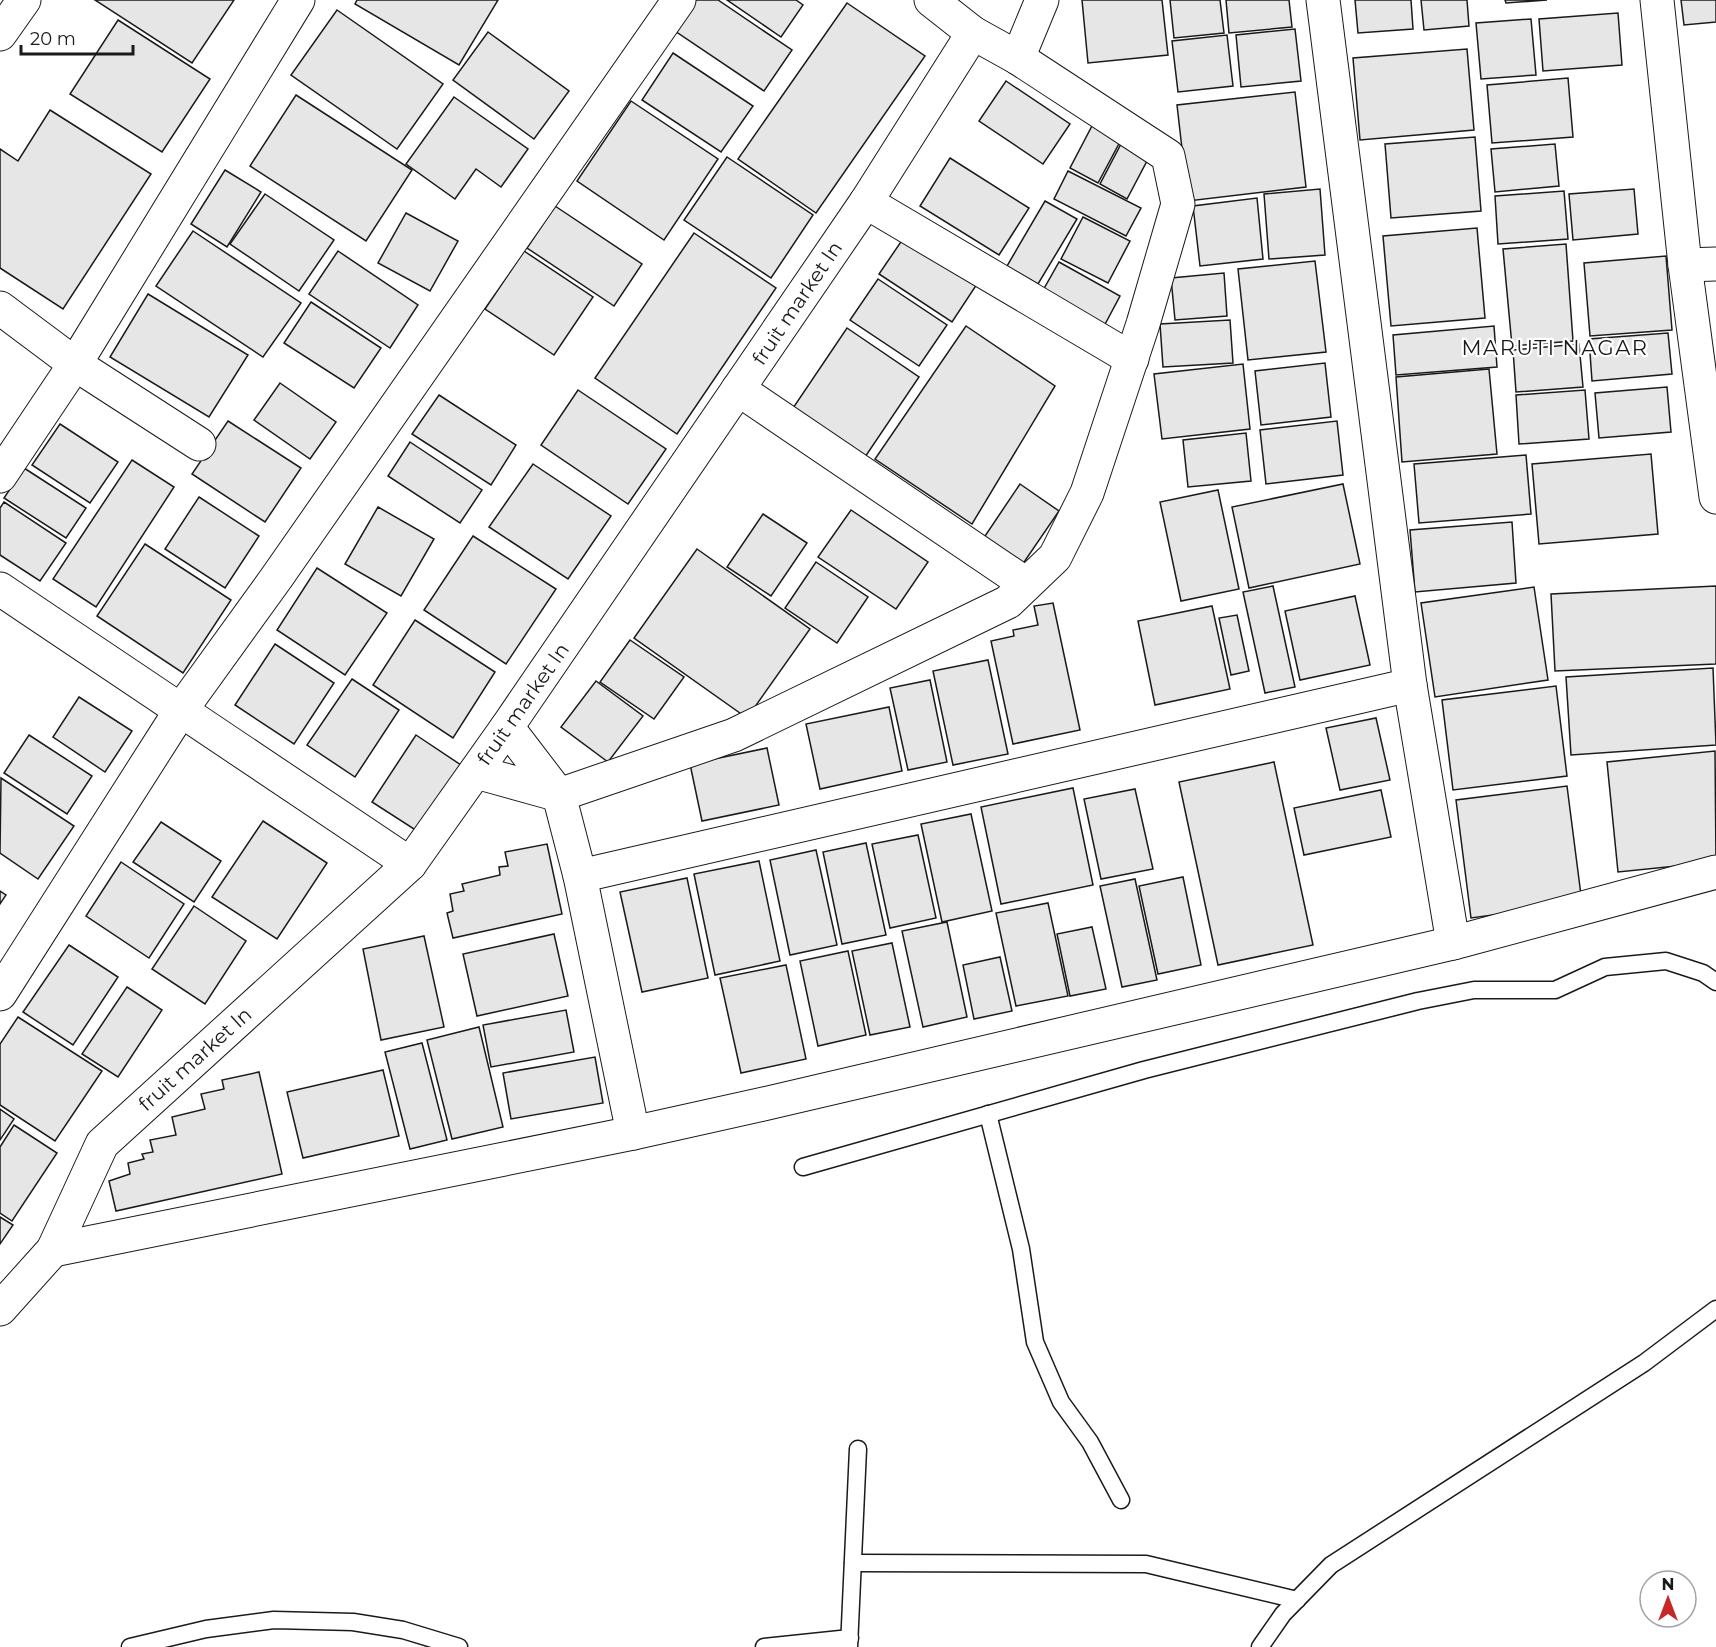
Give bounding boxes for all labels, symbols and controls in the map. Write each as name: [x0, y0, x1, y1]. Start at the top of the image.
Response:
scale bar: [21, 18, 134, 56]
text: 20 m: [30, 28, 76, 50]
street label: fruit market ln: [747, 237, 847, 369]
district label: MARUTI NAGAR: [1462, 335, 1648, 360]
street label: fruit market ln: [472, 638, 574, 770]
street label: fruit market ln: [134, 1002, 256, 1116]
north arrow: [1638, 1569, 1698, 1629]
text: N: [1662, 1575, 1674, 1594]

